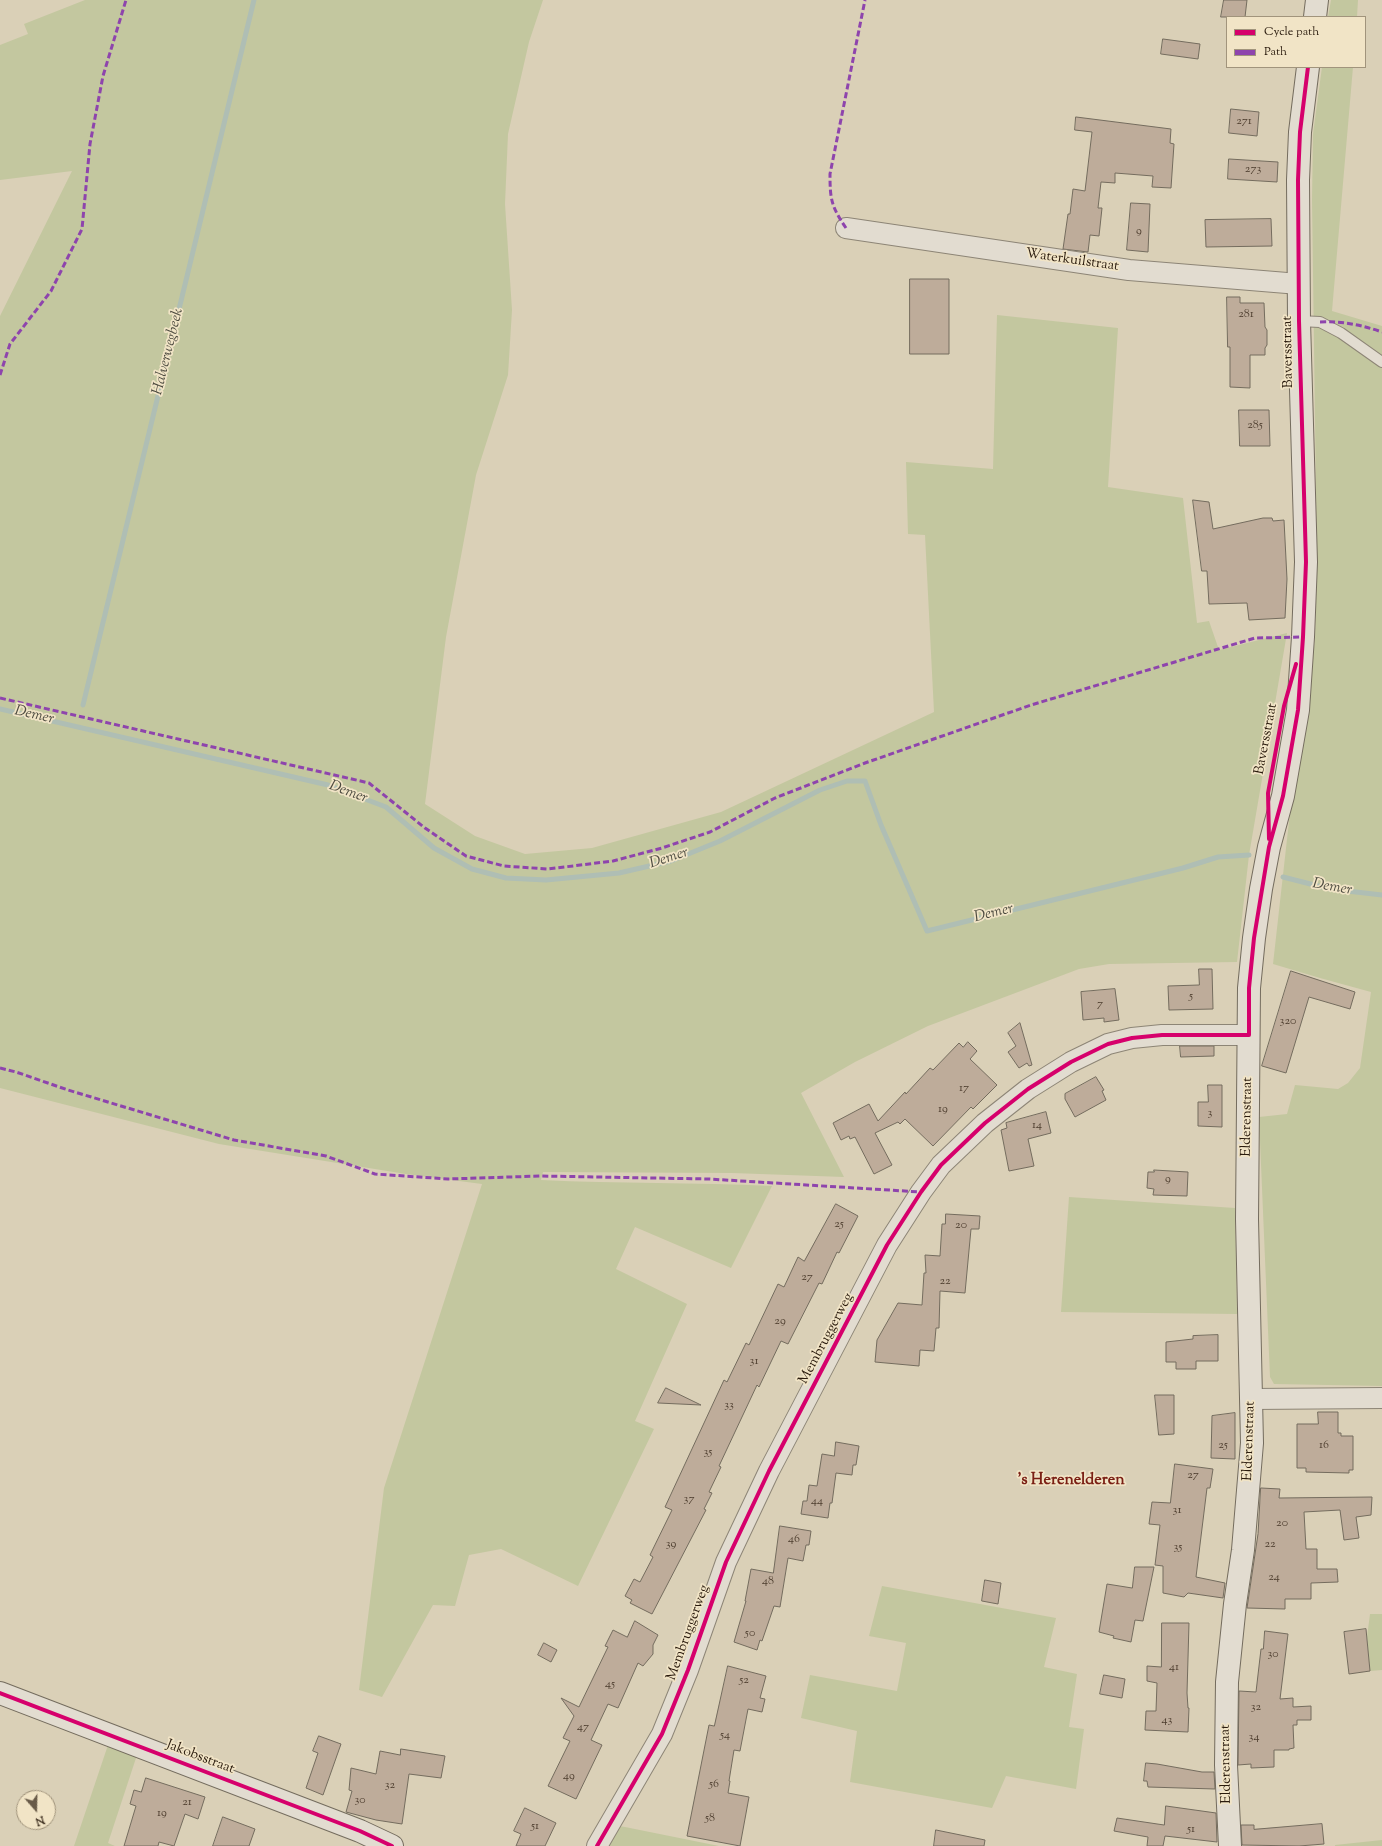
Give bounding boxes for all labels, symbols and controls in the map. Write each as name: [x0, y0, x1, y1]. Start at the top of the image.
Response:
legend: [1226, 16, 1366, 68]
text: Cycle path: [1264, 23, 1319, 41]
text: Path: [1264, 43, 1287, 61]
house number: 271: [1236, 115, 1252, 129]
house number: 273: [1245, 163, 1261, 177]
house number: 9: [1136, 225, 1142, 239]
street label: Waterkuilstraat: [1024, 246, 1120, 276]
water label: Halverwegbeek: [150, 307, 188, 397]
house number: 281: [1238, 308, 1254, 322]
street label: Baversstraat: [1280, 316, 1298, 388]
house number: 285: [1247, 419, 1263, 433]
street label: Baversstraat: [1252, 702, 1282, 776]
water label: Demer: [13, 703, 55, 729]
water label: Demer: [326, 778, 370, 808]
water label: Demer: [647, 844, 691, 874]
water label: Demer: [1311, 876, 1353, 900]
water label: Demer: [973, 900, 1015, 928]
house number: 5: [1189, 990, 1193, 1004]
house number: 7: [1097, 998, 1103, 1012]
house number: 320: [1280, 1015, 1296, 1029]
street label: Elderenstraat: [1239, 1077, 1257, 1157]
house number: 17: [959, 1082, 969, 1096]
house number: 19: [938, 1103, 948, 1117]
house number: 3: [1208, 1107, 1212, 1121]
house number: 14: [1032, 1119, 1042, 1133]
house number: 9: [1165, 1173, 1171, 1187]
house number: 25: [834, 1218, 844, 1232]
house number: 20: [955, 1219, 967, 1233]
house number: 27: [801, 1271, 813, 1285]
house number: 22: [939, 1275, 951, 1289]
street label: Membruggerweg: [796, 1291, 858, 1387]
house number: 29: [774, 1315, 786, 1329]
house number: 31: [750, 1355, 758, 1369]
house number: 33: [724, 1399, 734, 1413]
street label: Elderenstraat: [1240, 1401, 1260, 1481]
house number: 25: [1218, 1439, 1228, 1453]
house number: 16: [1319, 1439, 1329, 1453]
house number: 35: [704, 1446, 712, 1460]
house number: 27: [1187, 1469, 1199, 1483]
district label: 's Herenelderen: [1017, 1471, 1125, 1491]
house number: 37: [684, 1493, 694, 1507]
house number: 44: [811, 1495, 823, 1509]
house number: 31: [1173, 1504, 1181, 1518]
house number: 20: [1276, 1517, 1288, 1531]
house number: 46: [788, 1533, 800, 1547]
house number: 39: [666, 1538, 676, 1552]
house number: 22: [1264, 1538, 1276, 1552]
house number: 35: [1174, 1541, 1182, 1555]
house number: 24: [1268, 1571, 1280, 1585]
house number: 48: [762, 1575, 774, 1589]
street label: Membruggerweg: [664, 1583, 714, 1683]
house number: 50: [745, 1627, 755, 1641]
house number: 30: [1267, 1648, 1279, 1662]
house number: 41: [1169, 1661, 1179, 1675]
house number: 52: [739, 1674, 749, 1688]
house number: 45: [605, 1678, 615, 1692]
house number: 32: [1251, 1701, 1261, 1715]
house number: 43: [1162, 1714, 1172, 1728]
house number: 47: [577, 1721, 589, 1735]
street label: Elderenstraat: [1218, 1724, 1236, 1804]
house number: 54: [720, 1729, 730, 1743]
house number: 34: [1249, 1731, 1259, 1745]
street label: Jakobsstraat: [164, 1737, 236, 1779]
house number: 49: [563, 1770, 575, 1784]
house number: 56: [709, 1778, 719, 1792]
house number: 32: [385, 1779, 395, 1793]
north arrow: [16, 1790, 56, 1830]
house number: 30: [354, 1794, 366, 1808]
house number: 21: [182, 1796, 192, 1810]
house number: 19: [157, 1807, 167, 1821]
text: N: [33, 1811, 47, 1829]
house number: 58: [705, 1812, 715, 1826]
house number: 51: [531, 1820, 539, 1834]
house number: 51: [1187, 1823, 1195, 1837]

